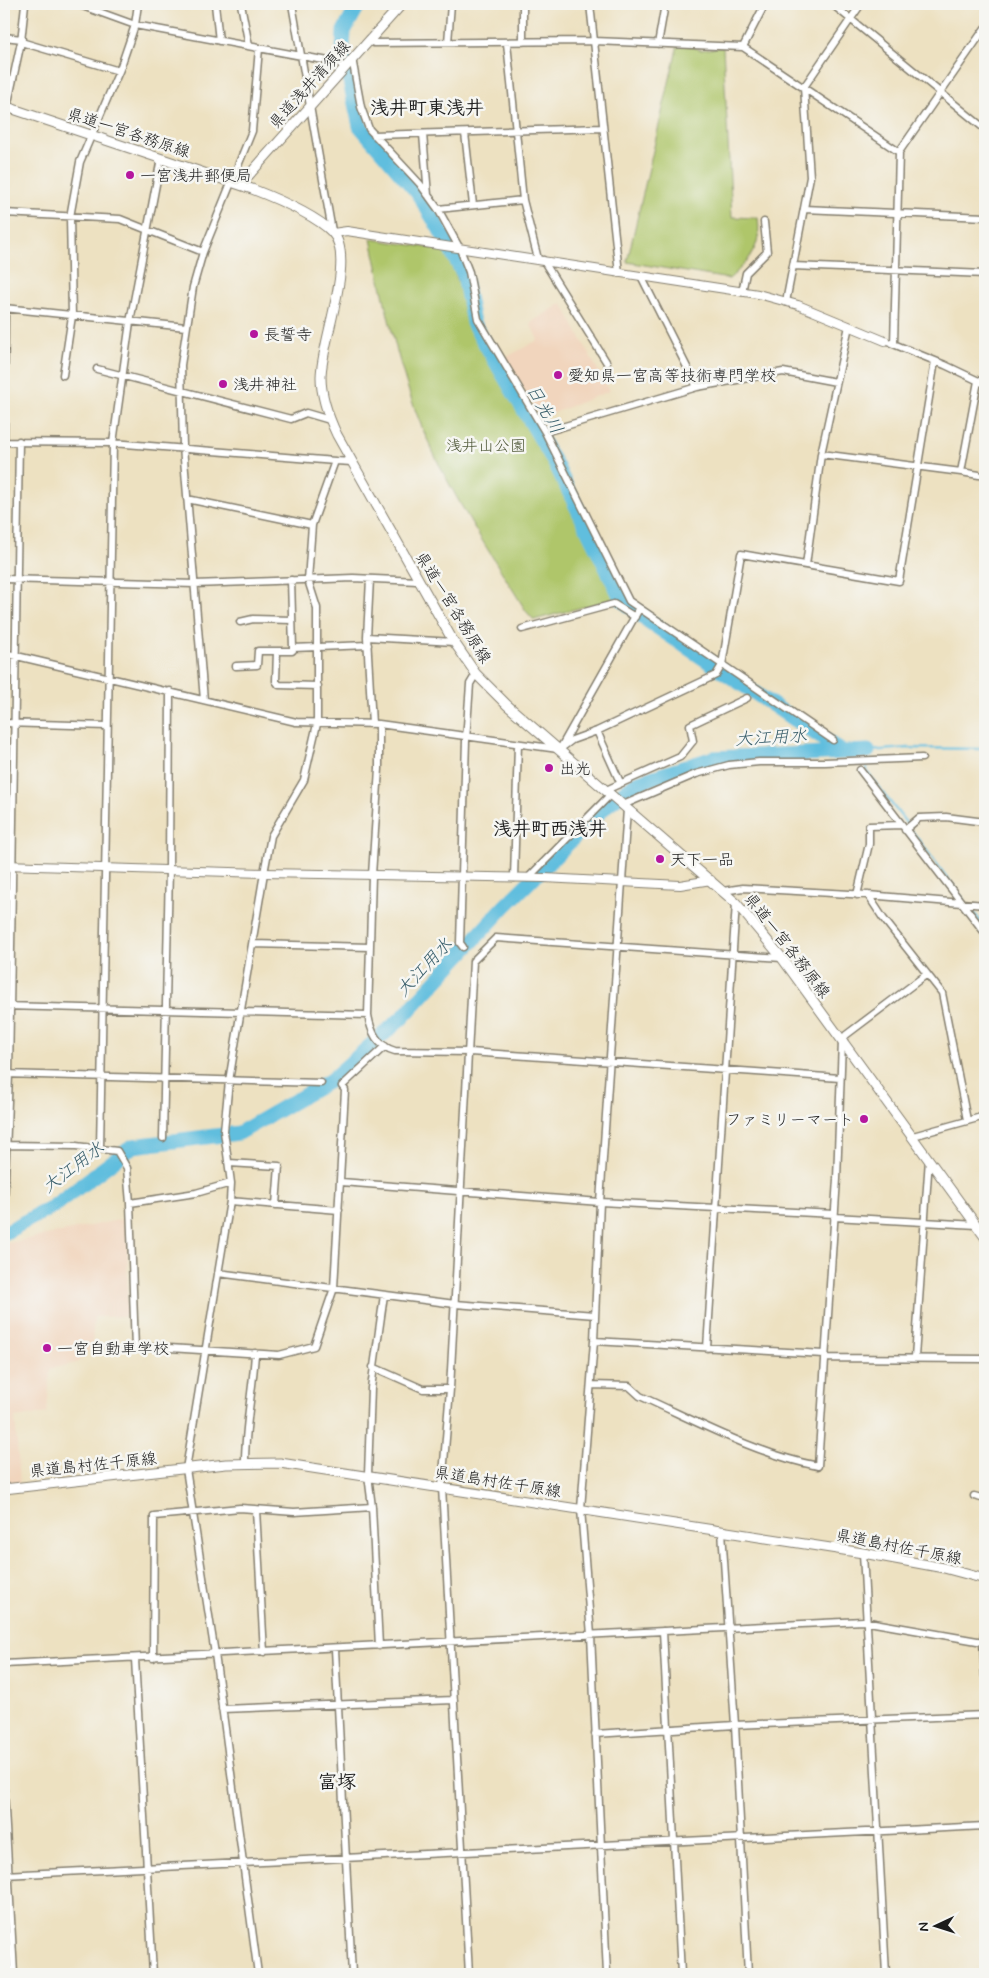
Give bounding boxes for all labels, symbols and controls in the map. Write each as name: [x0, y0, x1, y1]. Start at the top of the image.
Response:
street label: 県道浅井清須線: [265, 36, 355, 134]
district label: 浅井町東浅井: [370, 96, 484, 121]
street label: 県道一宮各務原線: [64, 104, 193, 163]
place label: 一宮浅井郵便局: [140, 166, 252, 187]
marker: 一宮浅井郵便局: [124, 169, 136, 181]
place label: 長誓寺: [264, 325, 312, 346]
marker: 長誓寺: [248, 328, 260, 340]
place label: 愛知県一宮高等技術専門学校: [568, 366, 776, 387]
marker: 愛知県一宮高等技術専門学校: [552, 369, 564, 381]
place label: 浅井神社: [233, 375, 297, 396]
marker: 浅井神社: [217, 378, 229, 390]
water label: 日光川: [520, 380, 568, 439]
park label: 浅井山公園: [446, 436, 526, 457]
street label: 県道一宮各務原線: [410, 548, 496, 668]
water label: 大江用水: [734, 724, 808, 752]
place label: 出光: [559, 759, 591, 780]
marker: 出光: [543, 762, 555, 774]
district label: 浅井町西浅井: [493, 817, 607, 842]
place label: 天下一品: [670, 850, 734, 871]
marker: 天下一品: [654, 853, 666, 865]
street label: 県道一宮各務原線: [739, 889, 834, 1003]
water label: 大江用水: [391, 933, 458, 1002]
place label: ファミリーマート: [726, 1110, 854, 1131]
marker: ファミリーマート: [858, 1113, 870, 1125]
water label: 大江用水: [38, 1137, 110, 1199]
place label: 一宮自動車学校: [57, 1339, 169, 1360]
marker: 一宮自動車学校: [41, 1342, 53, 1354]
street label: 県道島村佐千原線: [28, 1448, 158, 1483]
street label: 県道島村佐千原線: [433, 1462, 563, 1503]
street label: 県道島村佐千原線: [834, 1525, 964, 1570]
district label: 富塚: [318, 1770, 356, 1795]
north arrow: [912, 1900, 962, 1950]
text: N: [915, 1922, 933, 1932]

